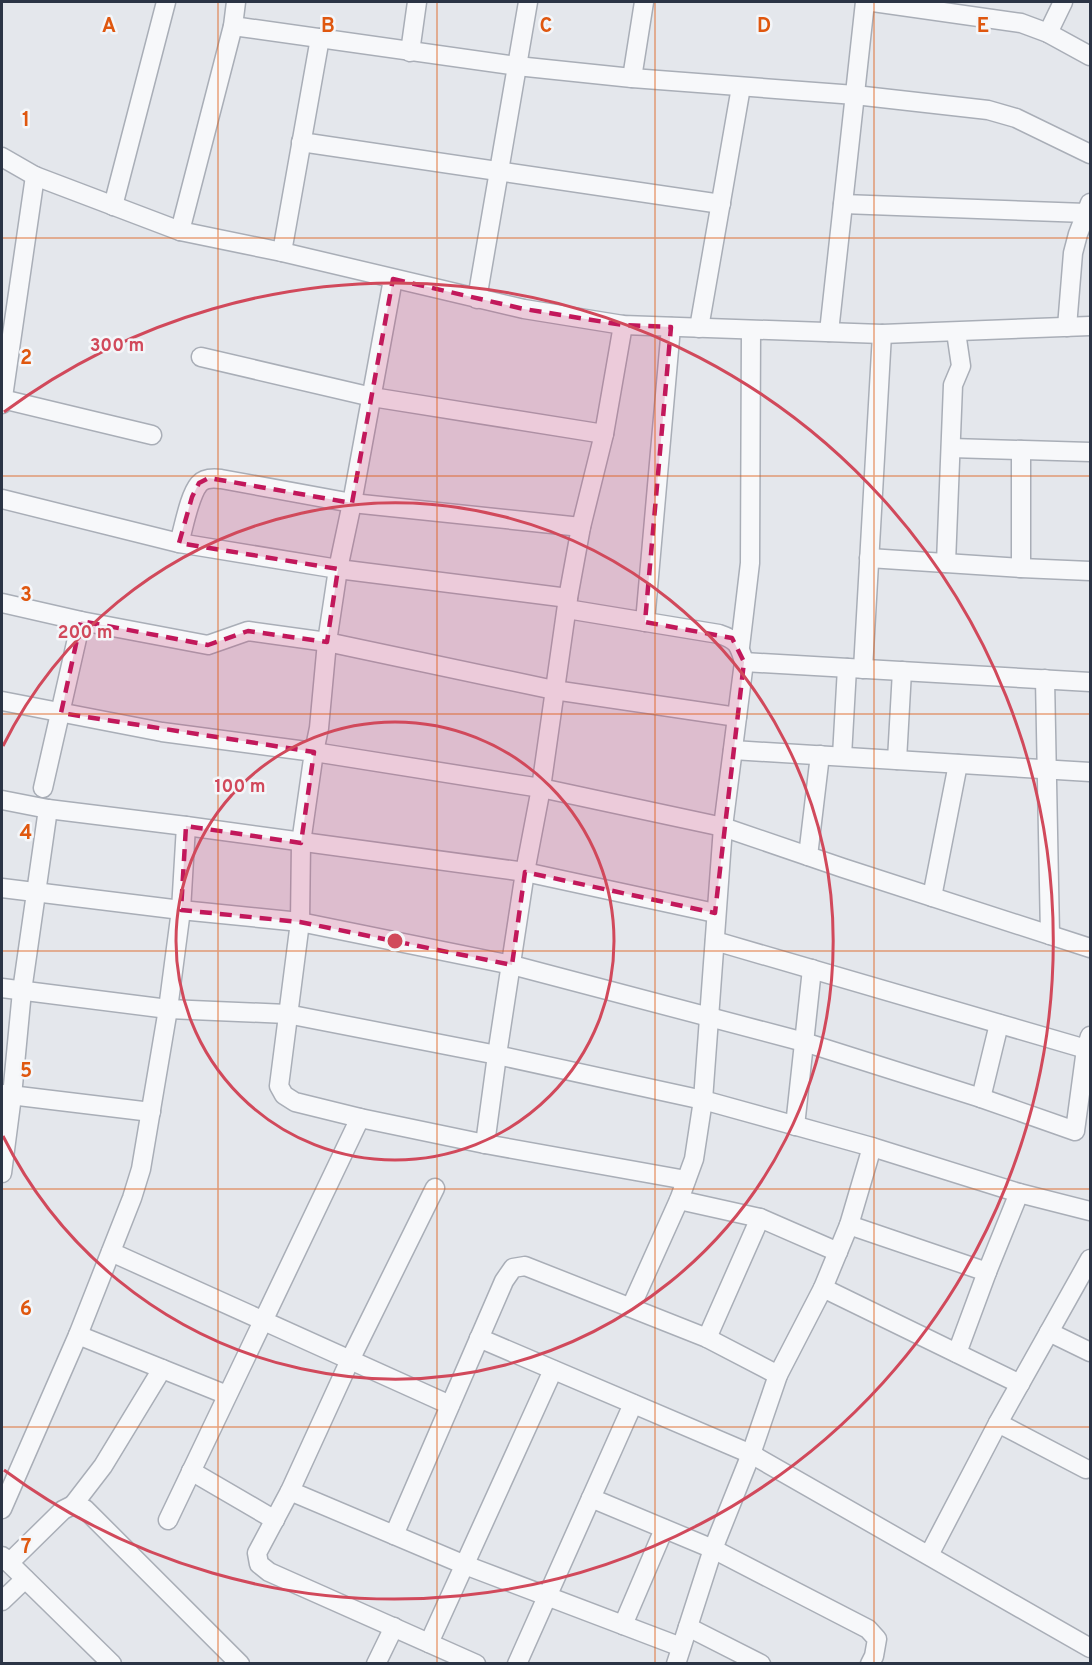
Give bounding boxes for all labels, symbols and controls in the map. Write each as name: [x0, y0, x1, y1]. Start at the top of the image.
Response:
text: A: [102, 14, 116, 40]
text: B: [321, 14, 335, 40]
text: C: [540, 14, 552, 40]
text: D: [757, 14, 771, 40]
text: E: [977, 14, 989, 40]
text: 1: [22, 108, 30, 134]
text: 300 m: [90, 335, 144, 358]
text: 2: [20, 346, 32, 372]
text: 3: [20, 583, 32, 609]
text: 200 m: [57, 622, 113, 645]
text: 100 m: [214, 776, 266, 799]
text: 4: [20, 821, 32, 847]
centre of rings: [385, 931, 405, 951]
text: 5: [20, 1059, 32, 1085]
text: 6: [20, 1297, 32, 1323]
text: 7: [21, 1535, 31, 1561]

